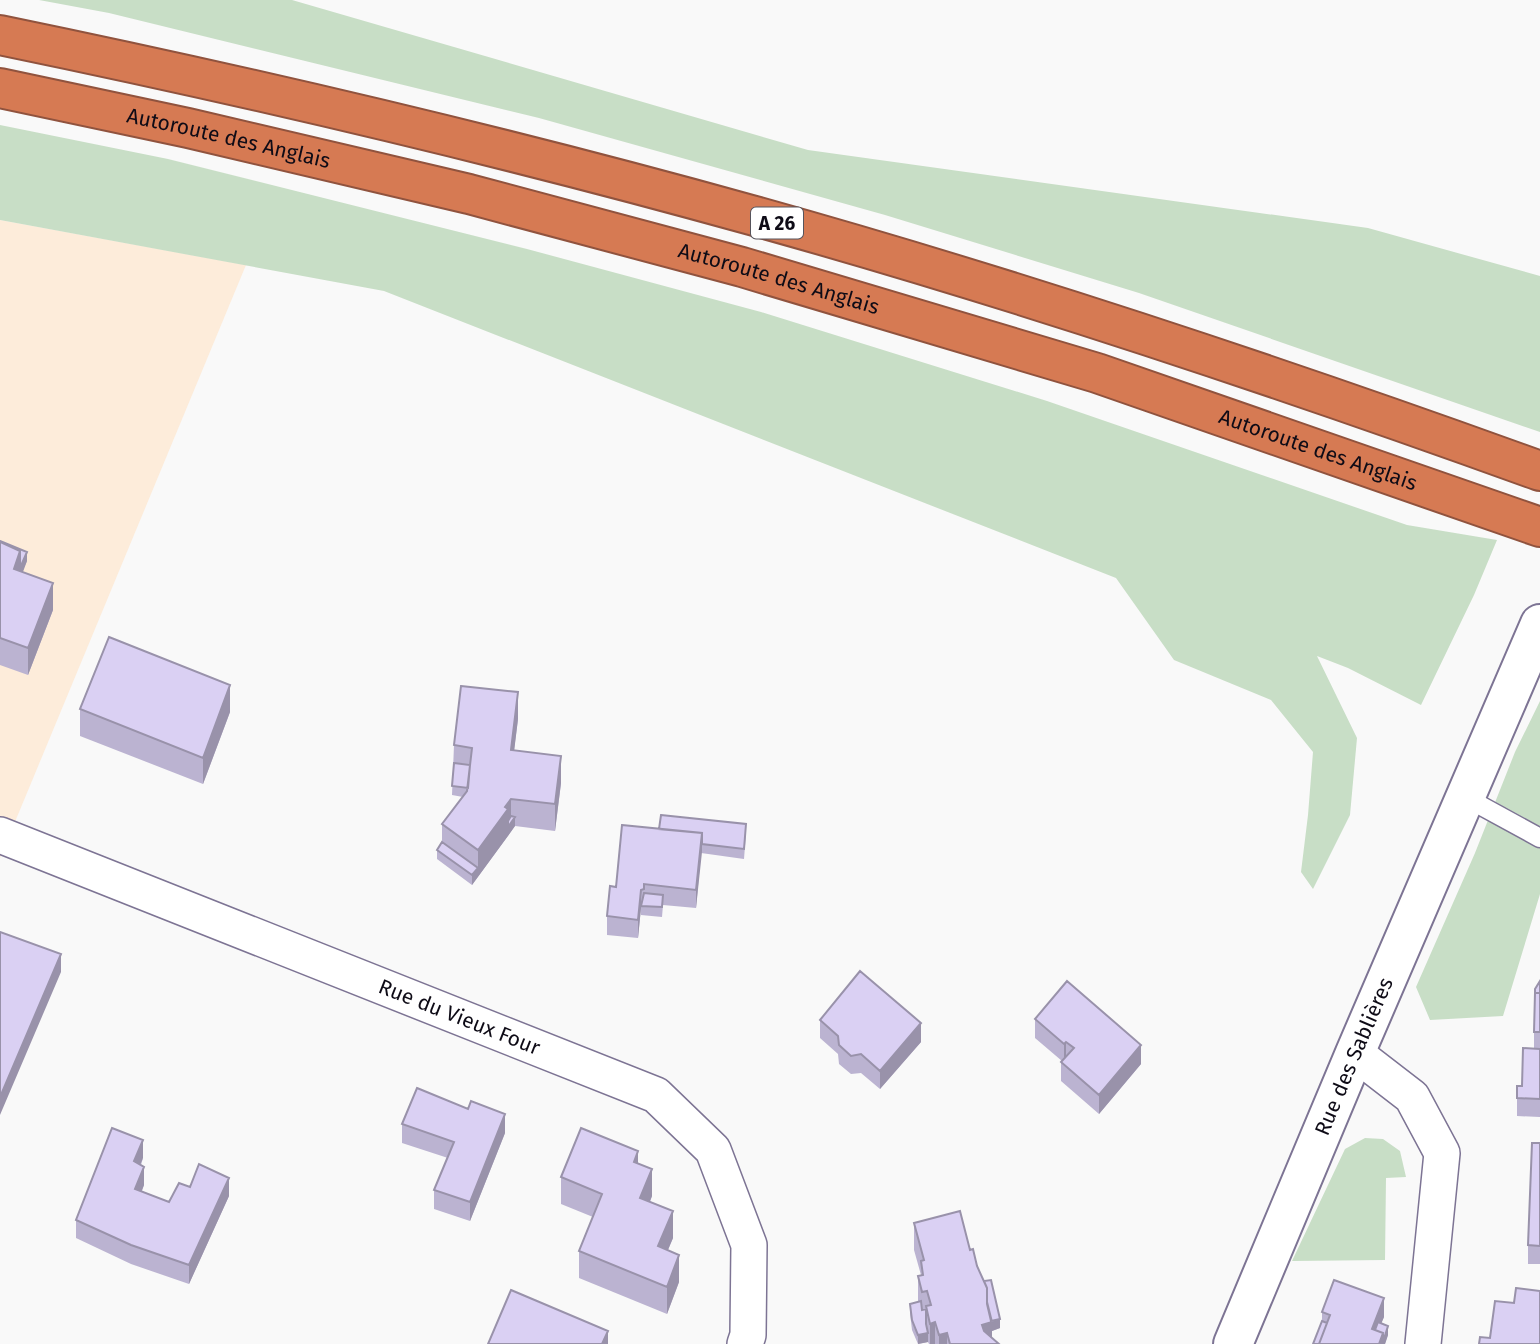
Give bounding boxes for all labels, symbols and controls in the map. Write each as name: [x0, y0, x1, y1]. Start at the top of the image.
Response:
street label: Autoroute des Anglais: [124, 102, 333, 174]
road number: A 26: [751, 208, 803, 238]
street label: Autoroute des Anglais: [675, 238, 883, 320]
street label: Autoroute des Anglais: [1216, 403, 1421, 496]
street label: Rue du Vieux Four: [375, 973, 544, 1061]
street label: Rue des Sablières: [1309, 973, 1399, 1139]

